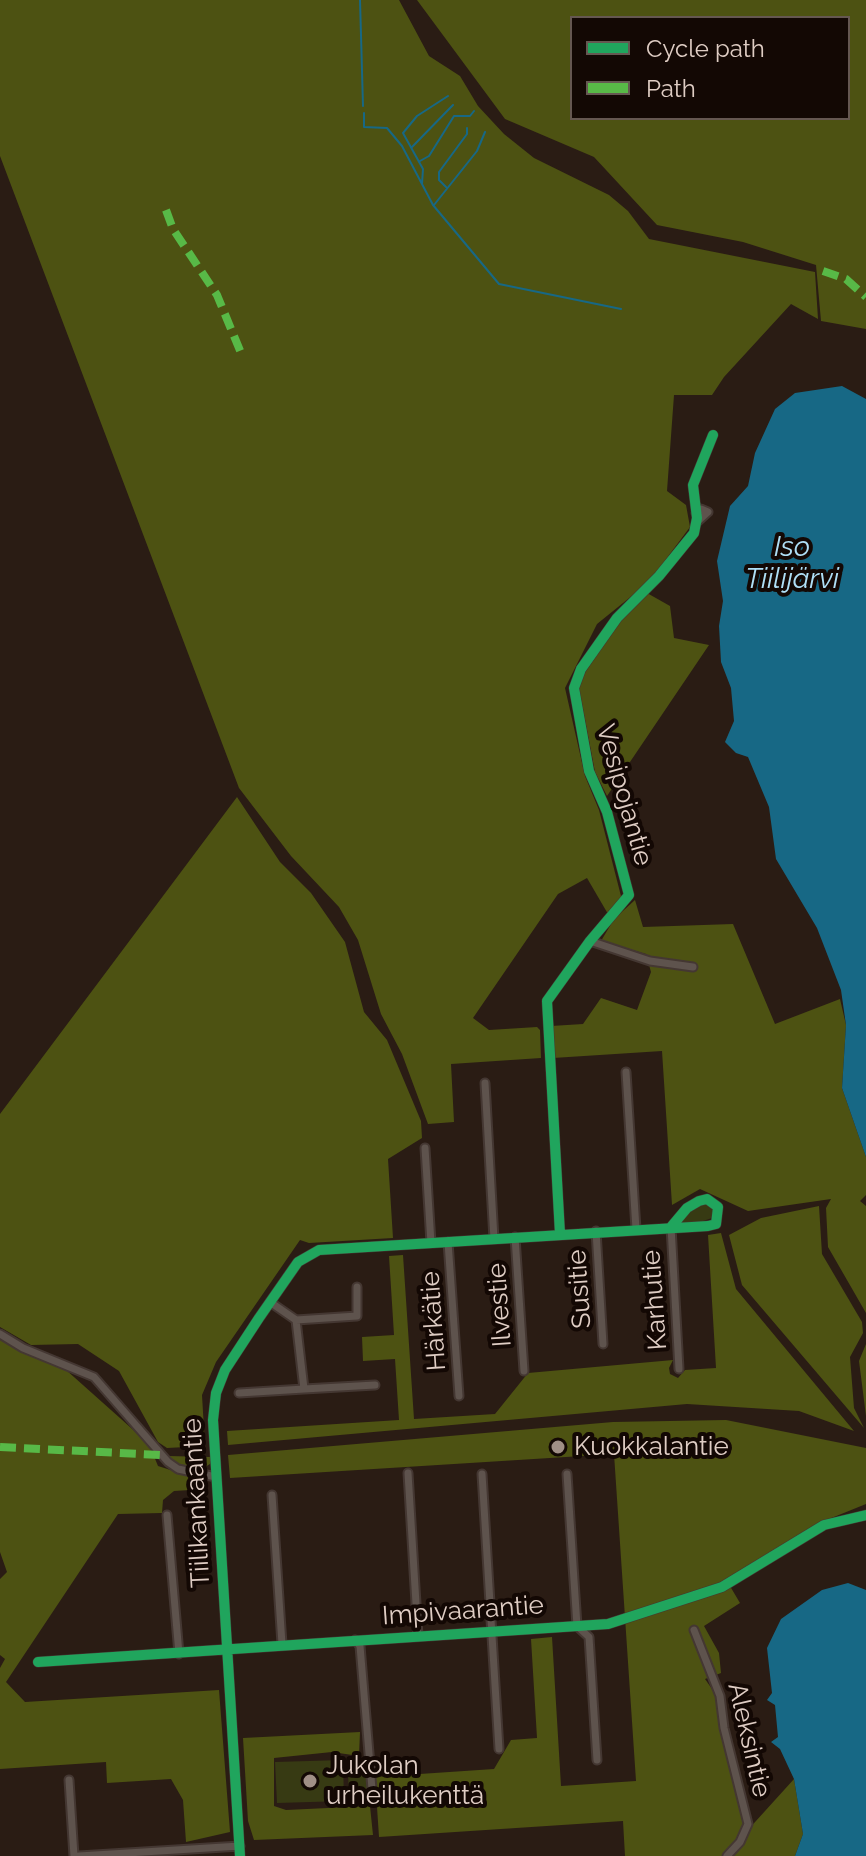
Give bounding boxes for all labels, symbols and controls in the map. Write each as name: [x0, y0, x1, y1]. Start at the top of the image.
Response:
legend: [570, 16, 850, 120]
text: Cycle path: [646, 34, 765, 63]
text: Path: [646, 74, 696, 103]
water label: Iso Tiilijärvi: [745, 531, 839, 597]
street label: Vesipojantie: [589, 721, 659, 869]
street label: Susitie: [562, 1248, 598, 1330]
street label: Karhutie: [636, 1249, 674, 1351]
street label: Ilvestie: [482, 1262, 518, 1348]
street label: Härkätie: [415, 1270, 453, 1372]
street label: Tiilikankaantie: [177, 1417, 217, 1589]
place label: Kuokkalantie: [574, 1431, 729, 1463]
marker: Kuokkalantie: [549, 1438, 567, 1456]
street label: Impivaarantie: [381, 1590, 545, 1632]
street label: Aleksintie: [721, 1680, 777, 1800]
place label: Jukolan urheilukenttä: [326, 1750, 484, 1812]
marker: Jukolan urheilukenttä: [301, 1772, 319, 1790]

